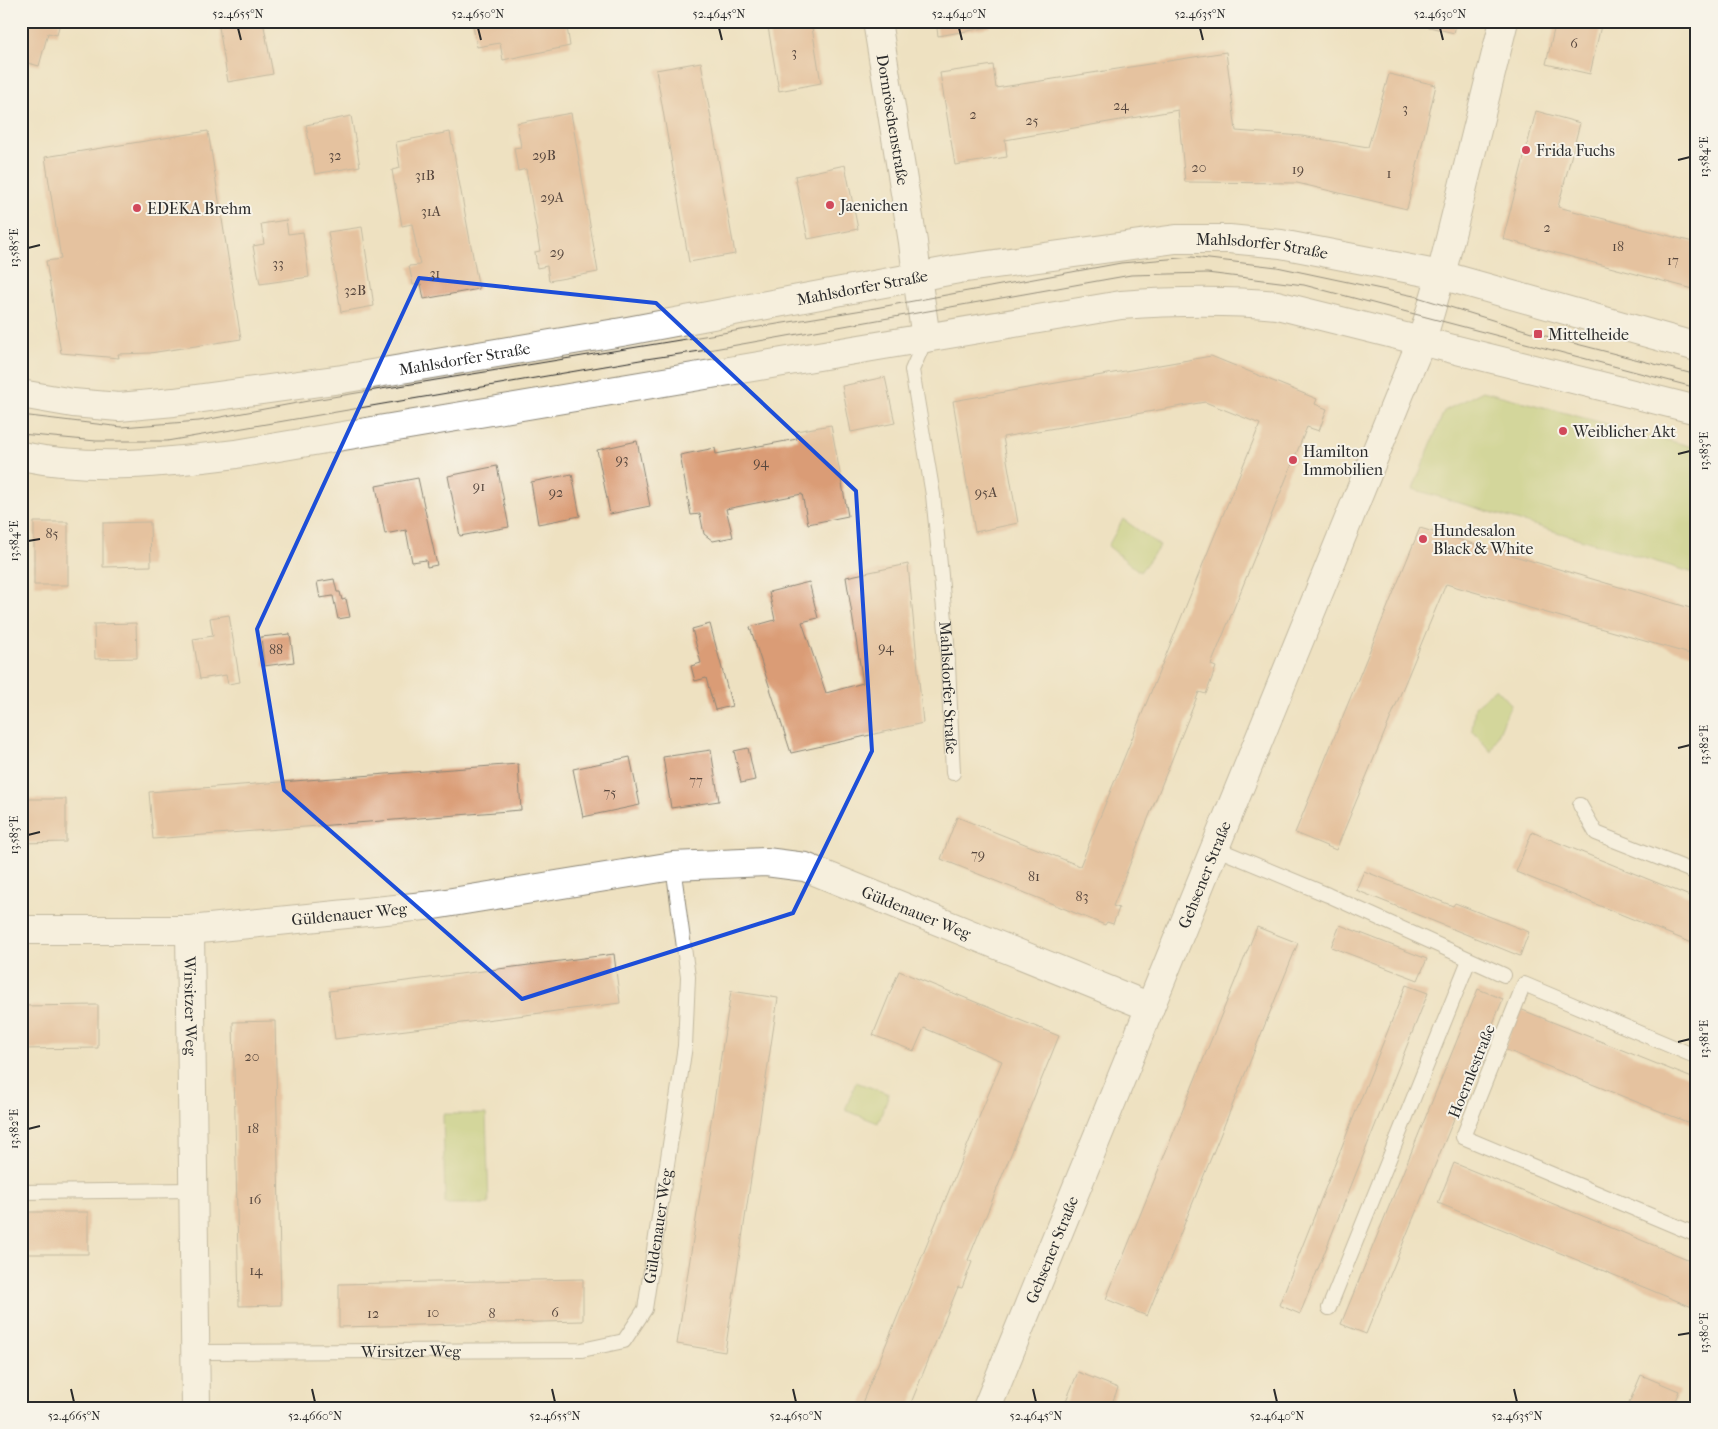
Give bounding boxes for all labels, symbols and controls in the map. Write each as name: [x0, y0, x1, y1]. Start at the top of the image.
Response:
text: 52.4655°N: [212, 7, 264, 21]
text: 52.4650°N: [452, 7, 504, 21]
text: 52.4645°N: [693, 7, 745, 21]
text: 52.4640°N: [932, 7, 986, 21]
text: 52.4635°N: [1174, 7, 1226, 21]
text: 52.4630°N: [1414, 7, 1466, 21]
house number: 6: [1570, 35, 1578, 52]
house number: 3: [791, 44, 797, 61]
street label: Dornröschenstraße: [873, 53, 913, 187]
house number: 24: [1113, 97, 1129, 114]
house number: 3: [1402, 100, 1408, 117]
house number: 2: [969, 106, 977, 123]
house number: 25: [1025, 112, 1039, 129]
text: 13.584°E: [1697, 137, 1711, 177]
place label: Frida Fuchs: [1536, 141, 1615, 160]
marker: Frida Fuchs: [1520, 144, 1532, 156]
house number: 32: [329, 147, 341, 164]
house number: 29B: [532, 147, 556, 164]
house number: 20: [1192, 159, 1206, 176]
house number: 19: [1292, 161, 1304, 178]
house number: 1: [1387, 165, 1392, 182]
house number: 31B: [415, 167, 435, 184]
house number: 29A: [540, 189, 565, 206]
place label: Jaenichen: [838, 196, 909, 215]
place label: EDEKA Brehm: [147, 199, 252, 218]
marker: Jaenichen: [824, 199, 836, 211]
marker: EDEKA Brehm: [131, 202, 143, 214]
house number: 31A: [421, 203, 442, 220]
house number: 2: [1543, 219, 1551, 236]
text: 13.585°E: [7, 228, 21, 268]
street label: Mahlsdorfer Straße: [1196, 230, 1330, 263]
house number: 18: [1612, 238, 1624, 255]
house number: 29: [550, 244, 564, 261]
house number: 17: [1667, 252, 1679, 269]
house number: 33: [272, 255, 284, 272]
house number: 31: [430, 265, 440, 282]
street label: Mahlsdorfer Straße: [795, 266, 929, 309]
house number: 32B: [344, 282, 366, 299]
place label: Mittelheide: [1548, 325, 1629, 344]
marker: Mittelheide: [1532, 328, 1544, 340]
street label: Mahlsdorfer Straße: [397, 339, 532, 379]
place label: Weiblicher Akt: [1572, 422, 1676, 441]
marker: Weiblicher Akt: [1557, 425, 1569, 437]
text: 13.583°E: [1697, 432, 1711, 470]
place label: Hamilton Immobilien: [1303, 442, 1384, 479]
house number: 93: [615, 451, 629, 468]
house number: 94: [753, 454, 769, 471]
marker: Hamilton Immobilien: [1287, 454, 1299, 466]
house number: 91: [473, 478, 485, 495]
house number: 92: [549, 484, 563, 501]
house number: 95A: [975, 484, 998, 501]
text: 13.584°E: [7, 521, 21, 561]
place label: Hundesalon Black & White: [1433, 521, 1534, 558]
house number: 85: [45, 525, 59, 542]
marker: Hundesalon Black & White: [1417, 533, 1429, 545]
street label: Mahlsdorfer Straße: [935, 620, 961, 755]
house number: 94: [878, 639, 894, 656]
house number: 88: [269, 641, 283, 658]
text: 13.582°E: [1697, 725, 1711, 765]
house number: 77: [689, 772, 703, 789]
house number: 75: [604, 784, 616, 801]
text: 13.583°E: [7, 816, 21, 854]
street label: Gehsener Straße: [1174, 818, 1235, 931]
house number: 79: [971, 846, 985, 863]
house number: 81: [1028, 868, 1040, 885]
street label: Güldenauer Weg: [859, 882, 974, 943]
house number: 83: [1076, 888, 1088, 905]
street label: Güldenauer Weg: [290, 899, 408, 930]
street label: Wirsitzer Weg: [180, 955, 201, 1056]
text: 13.581°E: [1697, 1020, 1711, 1058]
street label: Hoernlestraße: [1444, 1022, 1499, 1121]
house number: 20: [245, 1048, 259, 1065]
text: 13.582°E: [7, 1109, 21, 1149]
house number: 18: [247, 1120, 259, 1137]
street label: Güldenauer Weg: [640, 1167, 676, 1285]
house number: 16: [249, 1191, 262, 1208]
street label: Gehsener Straße: [1022, 1193, 1082, 1306]
house number: 14: [249, 1262, 263, 1279]
house number: 10: [427, 1304, 439, 1321]
house number: 6: [551, 1304, 559, 1321]
house number: 12: [367, 1305, 379, 1322]
house number: 8: [488, 1305, 496, 1322]
text: 13.580°E: [1697, 1313, 1711, 1353]
street label: Wirsitzer Weg: [360, 1342, 461, 1361]
text: 52.4665°N: [48, 1409, 100, 1423]
text: 52.4660°N: [288, 1409, 342, 1423]
text: 52.4655°N: [529, 1409, 581, 1423]
text: 52.4650°N: [770, 1409, 822, 1423]
text: 52.4645°N: [1010, 1409, 1062, 1423]
text: 52.4640°N: [1250, 1409, 1304, 1423]
text: 52.4635°N: [1491, 1409, 1543, 1423]

